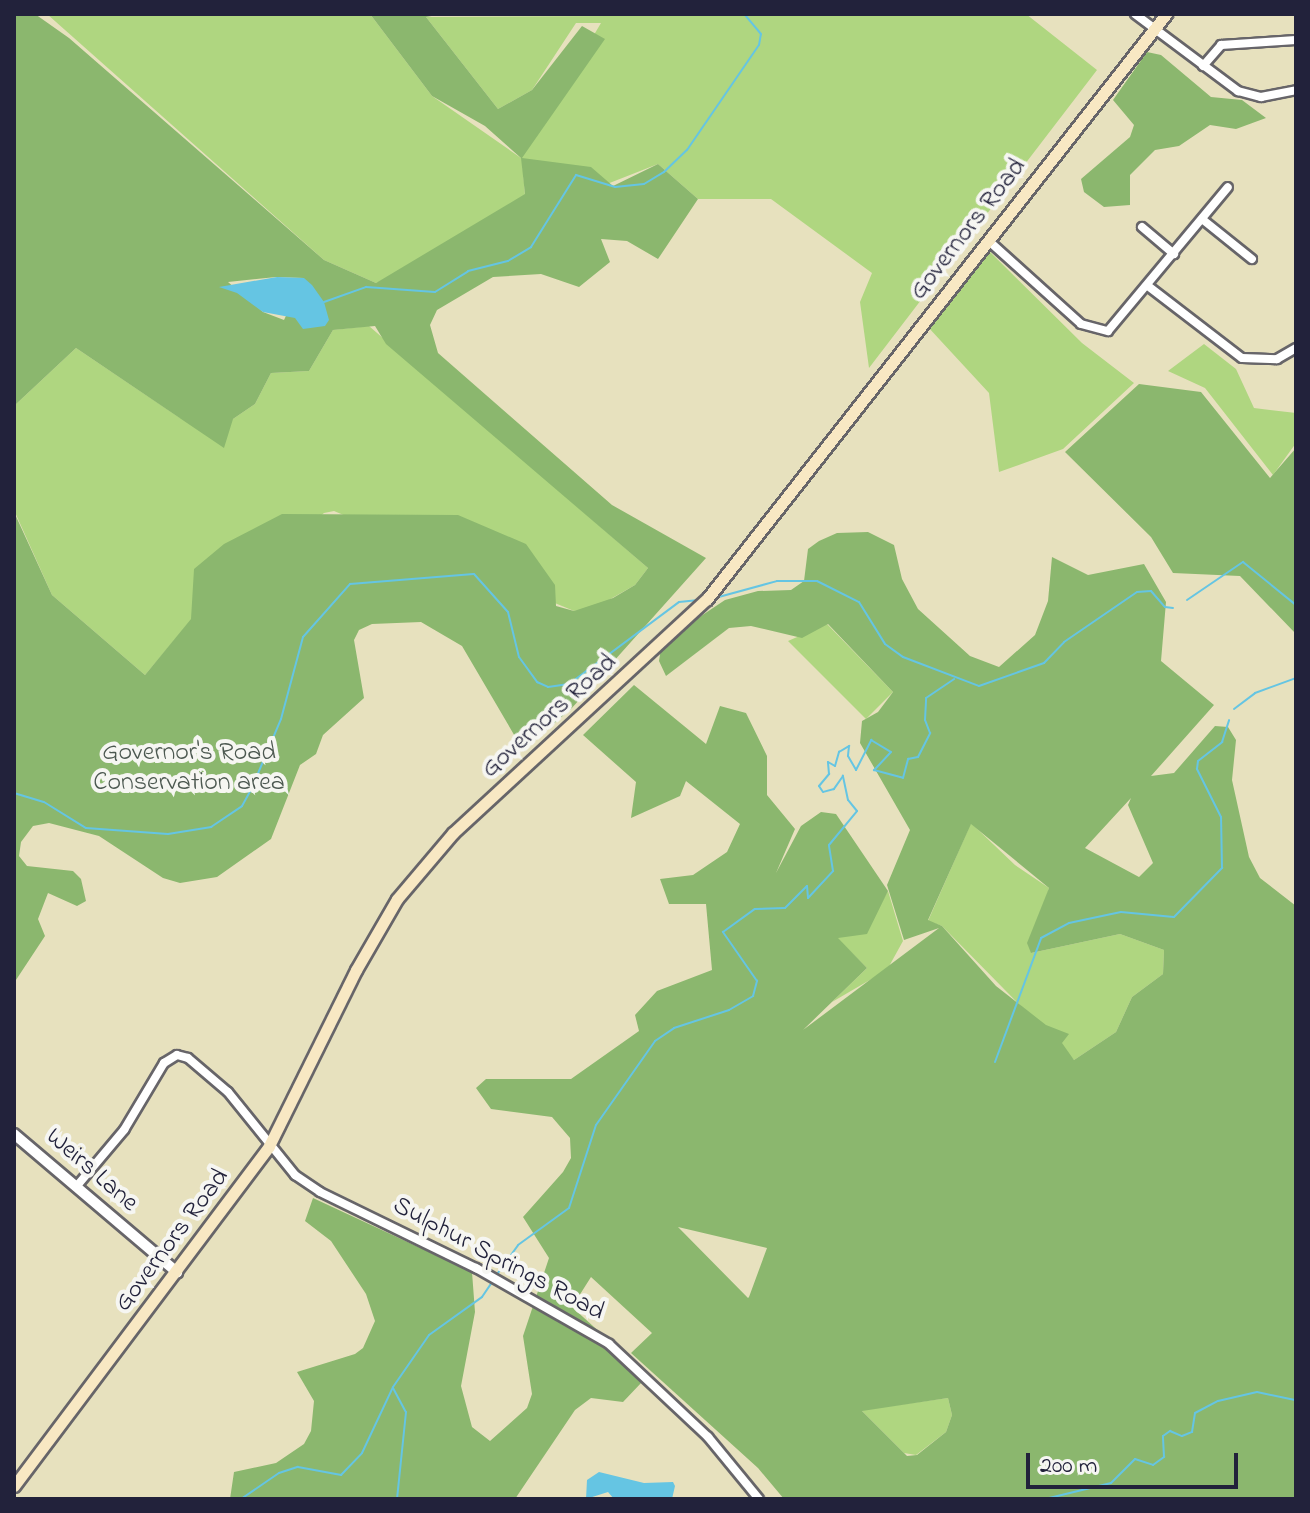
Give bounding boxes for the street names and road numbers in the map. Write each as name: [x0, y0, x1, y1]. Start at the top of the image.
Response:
street label: Governors Road: [904, 153, 1034, 307]
street label: Governors Road: [476, 648, 624, 786]
street label: Weirs Lane: [38, 1122, 144, 1220]
street label: Governors Road: [109, 1163, 237, 1319]
street label: Sulphur Springs Road: [387, 1191, 609, 1329]

